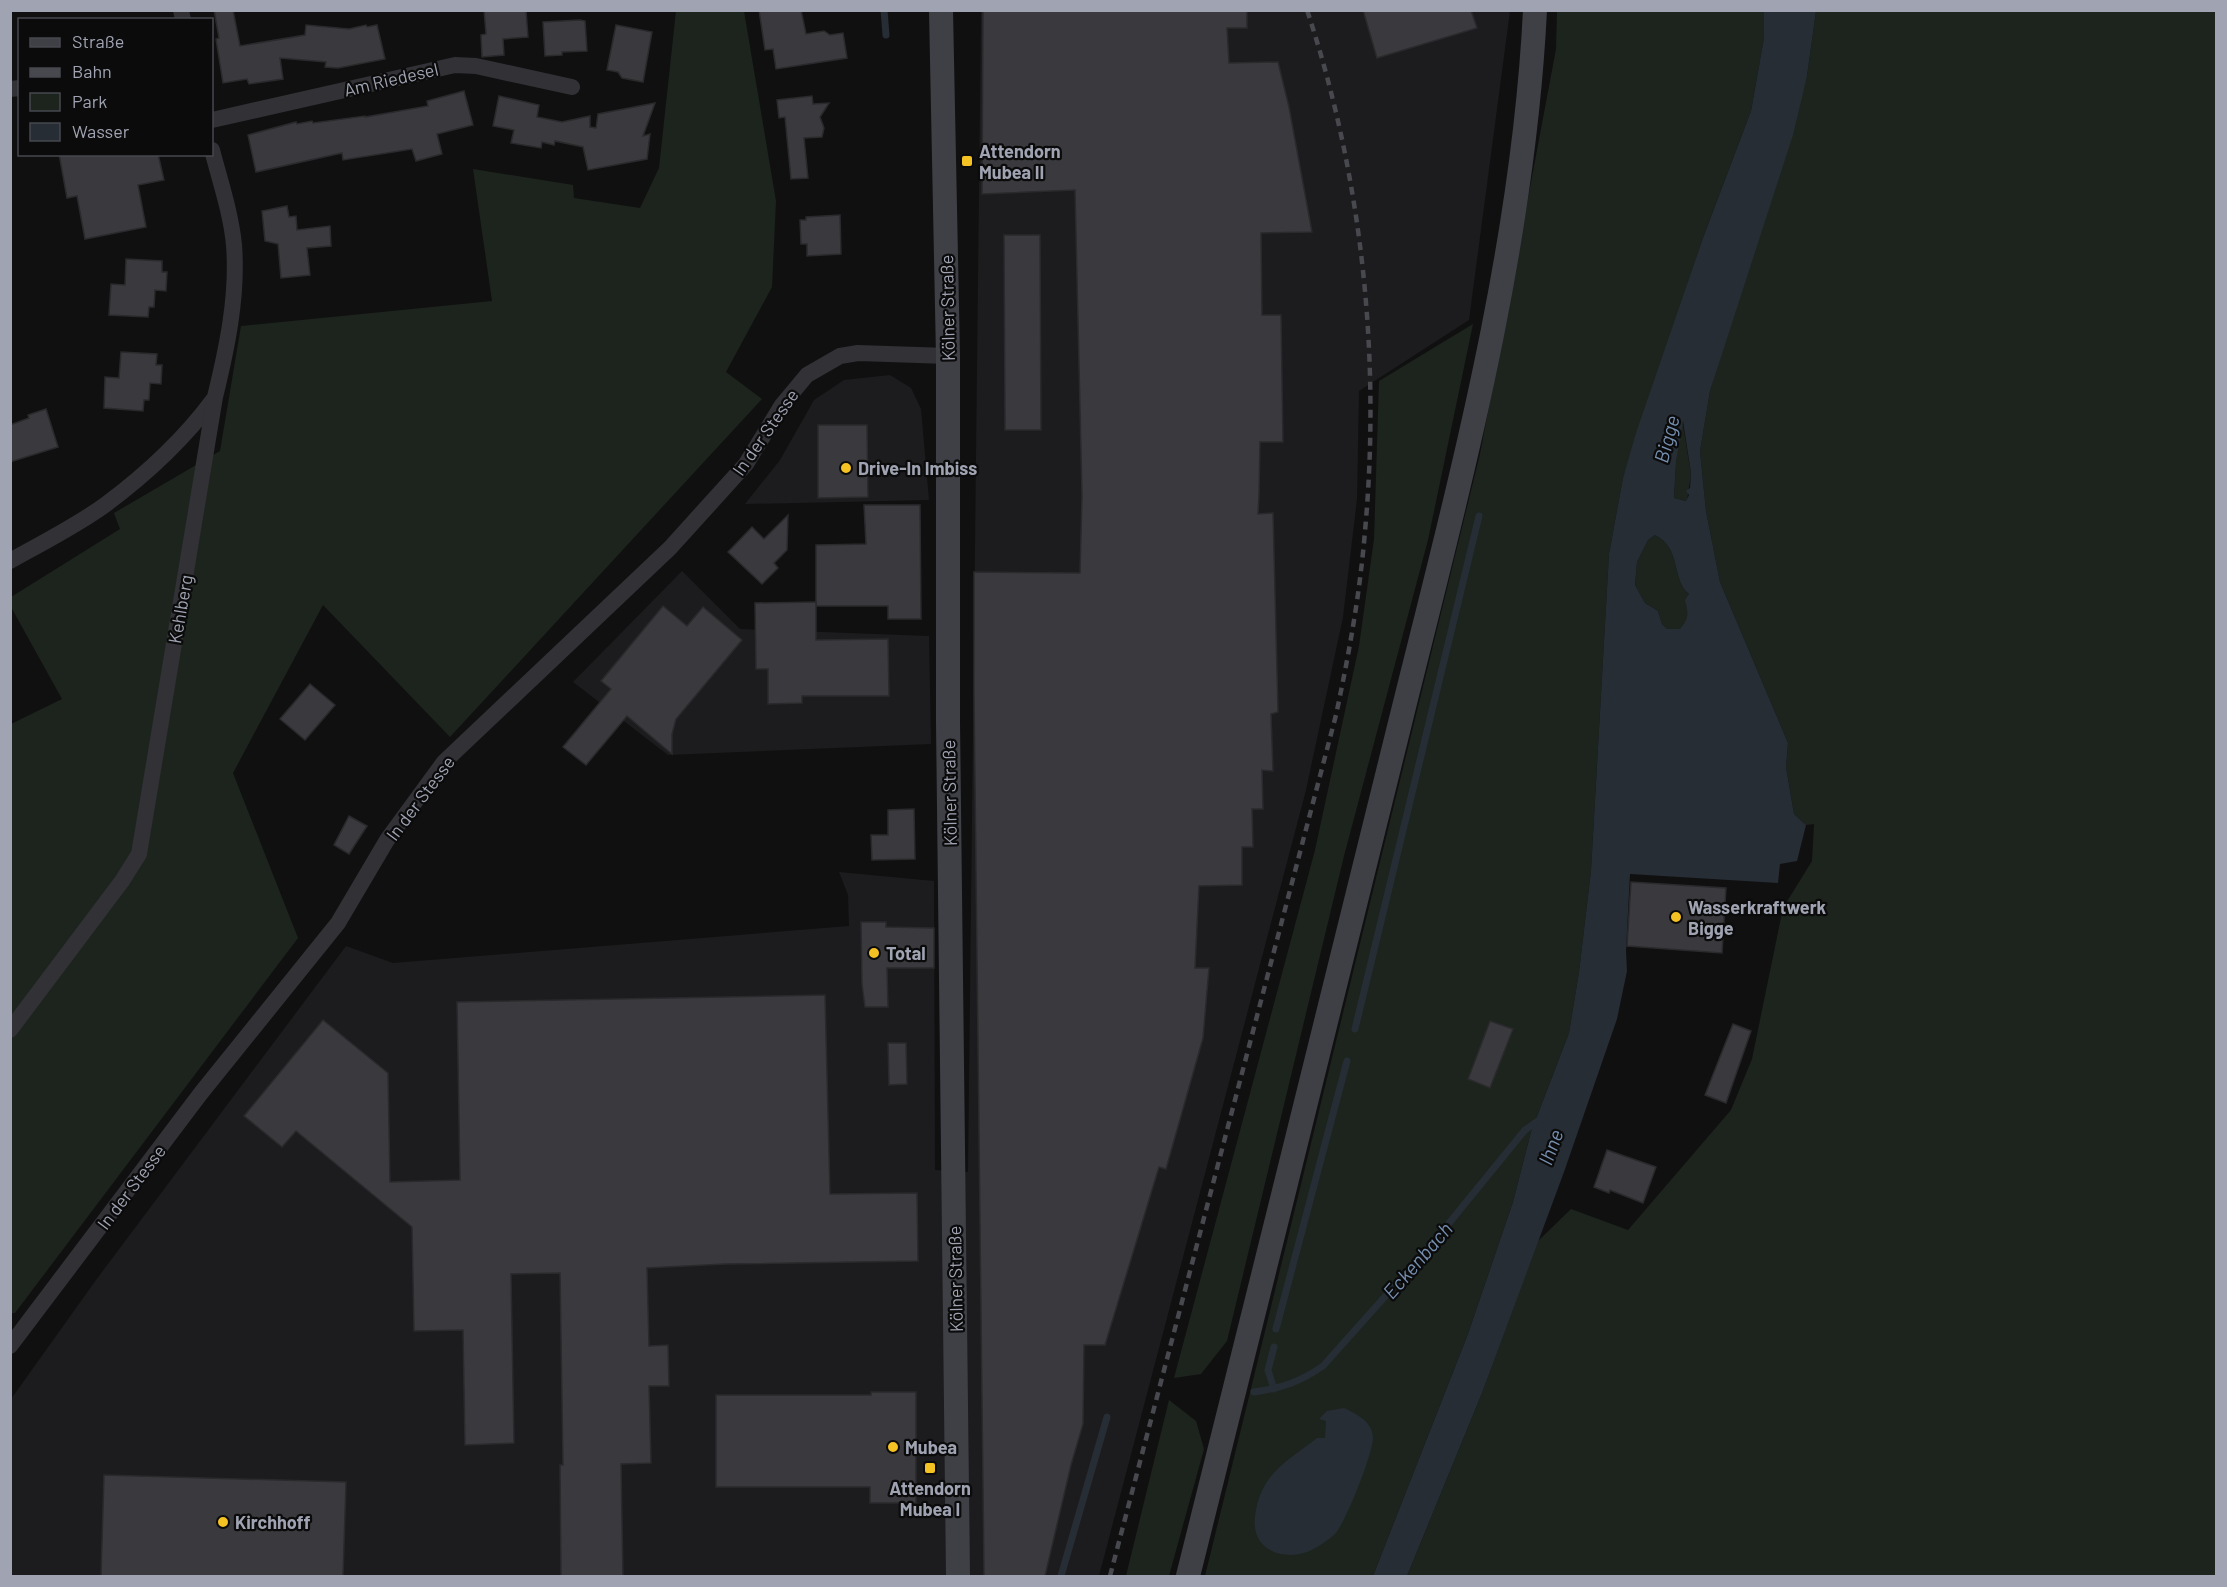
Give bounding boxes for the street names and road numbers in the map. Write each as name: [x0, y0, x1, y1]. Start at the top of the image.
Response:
street label: Am Riedesel: [342, 57, 440, 101]
street label: Kölner Straße: [935, 255, 959, 361]
street label: In der Stesse: [727, 385, 803, 479]
street label: Kehlberg: [163, 573, 197, 645]
street label: Kölner Straße: [937, 740, 961, 846]
street label: In der Stesse: [381, 751, 459, 845]
street label: In der Stesse: [92, 1140, 170, 1234]
street label: Kölner Straße: [943, 1226, 967, 1332]

